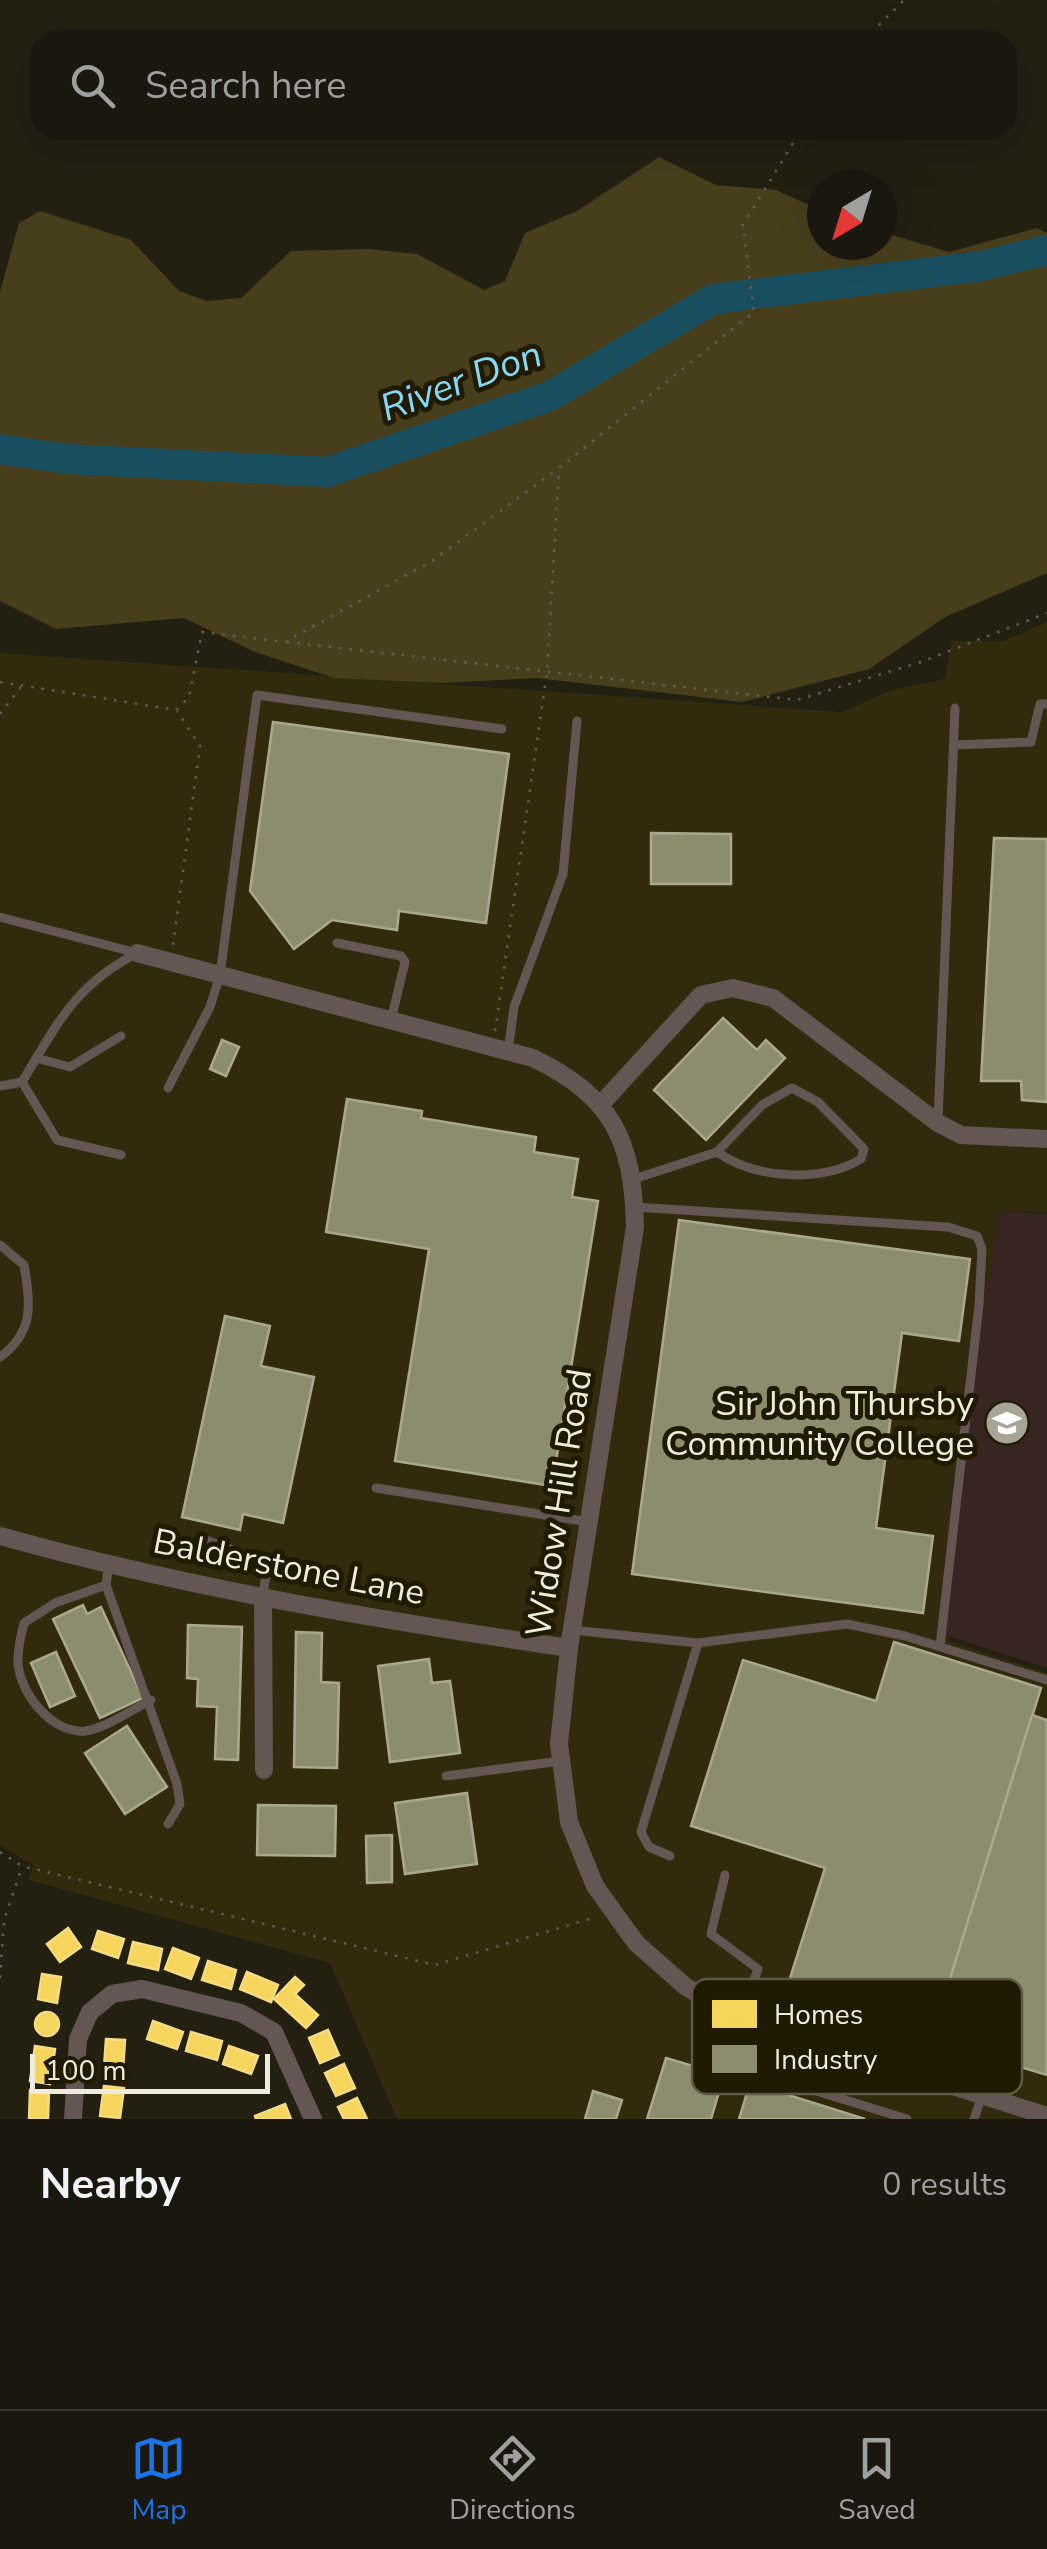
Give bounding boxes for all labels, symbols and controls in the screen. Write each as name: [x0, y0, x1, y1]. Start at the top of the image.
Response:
search box: [30, 30, 1017, 140]
icon: search: [65, 58, 120, 113]
text: Search here: [145, 60, 346, 111]
north arrow: [807, 170, 897, 260]
water label: River Don: [373, 328, 549, 434]
street label: Widow Hill Road: [515, 1366, 603, 1640]
place label: Sir John Thursby Community College: [665, 1380, 974, 1467]
school or university icon: Sir John Thursby Community College: [984, 1400, 1030, 1446]
street label: Balderstone Lane: [149, 1518, 429, 1616]
legend: [692, 1979, 1022, 2094]
text: Homes: [774, 1996, 863, 2034]
text: Industry: [774, 2041, 878, 2079]
scale bar: [30, 2049, 270, 2094]
text: 100 m: [45, 2052, 127, 2090]
text: Nearby: [40, 2156, 181, 2213]
text: 0 results: [882, 2163, 1007, 2206]
tab: Map: [131, 2431, 186, 2529]
tab: Directions: [449, 2431, 575, 2529]
tab: Saved: [838, 2431, 916, 2529]

